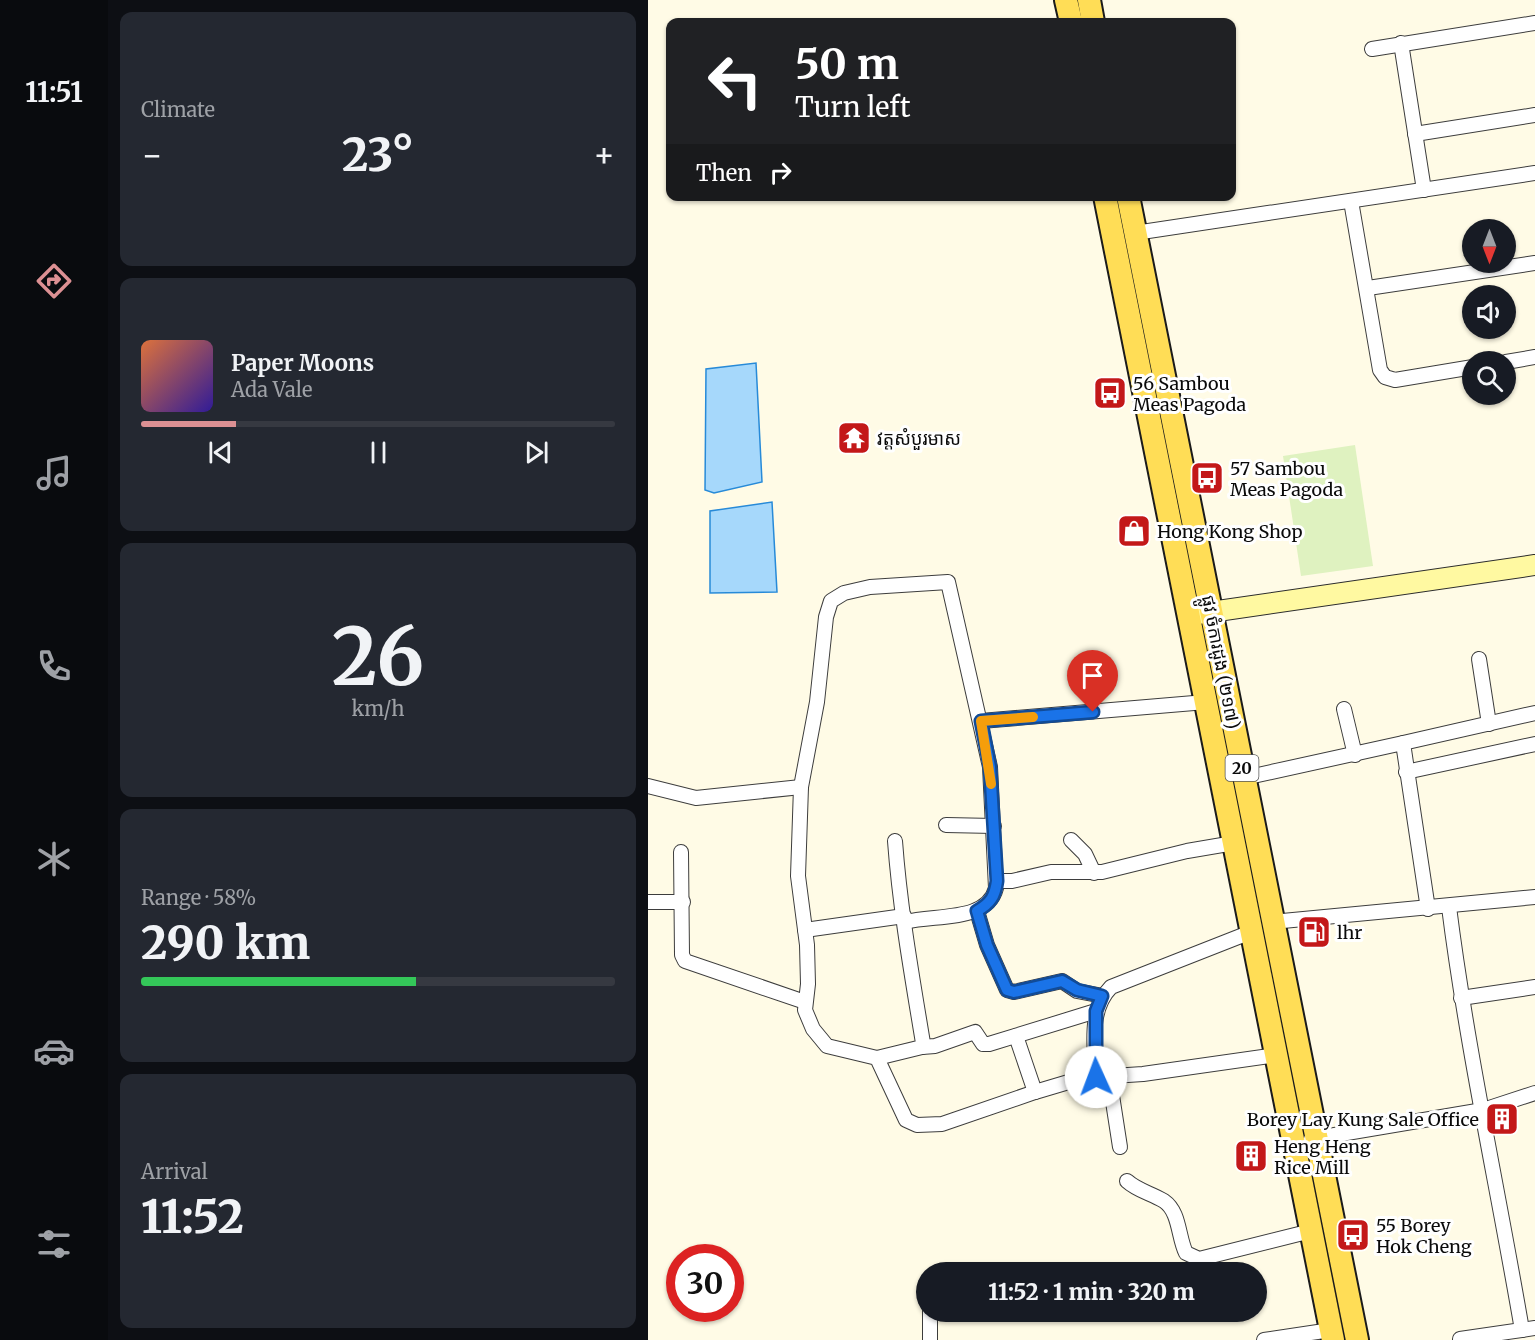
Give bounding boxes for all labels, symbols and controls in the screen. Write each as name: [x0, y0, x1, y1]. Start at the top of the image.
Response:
text: 50 m: [795, 38, 899, 90]
icon: left: [696, 42, 774, 120]
text: 11:51: [25, 75, 83, 109]
text: Turn left: [795, 90, 910, 124]
text: Climate: [141, 97, 215, 122]
text: 23°: [342, 127, 414, 183]
text: −: [141, 135, 163, 176]
text: +: [593, 135, 615, 176]
icon: right: [764, 156, 797, 189]
text: Then: [696, 159, 752, 187]
north arrow: [1462, 219, 1516, 273]
map controls: [1462, 219, 1516, 405]
icon: directions: [33, 260, 75, 302]
button: sound: [1462, 285, 1516, 339]
text: Paper Moons: [231, 349, 374, 377]
button: search: [1462, 351, 1516, 405]
place label: 56 Sambou Meas Pagoda: [1133, 372, 1246, 416]
bus stop icon: 56 Sambou Meas Pagoda: [1092, 375, 1128, 411]
text: Ada Vale: [231, 377, 312, 402]
temple icon: វត្តសំបួរមាស: [836, 420, 872, 456]
place label: វត្តសំបួរមាស: [877, 427, 961, 450]
icon: previous: [204, 436, 237, 469]
icon: pause: [362, 436, 395, 469]
icon: next: [520, 436, 553, 469]
icon: music: [33, 452, 75, 494]
place label: 57 Sambou Meas Pagoda: [1230, 457, 1343, 501]
bus stop icon: 57 Sambou Meas Pagoda: [1189, 460, 1225, 496]
shop icon: Hong Kong Shop: [1116, 513, 1152, 549]
place label: Hong Kong Shop: [1157, 520, 1302, 543]
street label: ផ្លូវ ចំការដូង (២១៧): [1191, 593, 1245, 732]
text: 26: [332, 608, 424, 706]
icon: phone: [33, 645, 75, 687]
pin: [1067, 650, 1118, 712]
icon: arrive: [1076, 659, 1109, 692]
text: km/h: [352, 696, 404, 721]
road number: 20: [1226, 755, 1258, 781]
icon: climate: [33, 838, 75, 880]
text: Range · 58%: [141, 885, 256, 910]
fuel station icon: lhr: [1296, 914, 1332, 950]
text: 290 km: [141, 915, 310, 971]
place label: lhr: [1337, 921, 1362, 944]
icon: car: [33, 1030, 75, 1072]
position arrow: [1064, 1045, 1128, 1109]
building icon: Borey Lay Kung Sale Office: [1484, 1101, 1520, 1137]
place label: Borey Lay Kung Sale Office: [1247, 1108, 1479, 1131]
place label: Heng Heng Rice Mill: [1274, 1135, 1371, 1179]
building icon: Heng Heng Rice Mill: [1233, 1138, 1269, 1174]
text: Arrival: [141, 1159, 208, 1184]
text: 11:52: [141, 1189, 244, 1245]
place label: 55 Borey Hok Cheng: [1376, 1214, 1472, 1258]
bus stop icon: 55 Borey Hok Cheng: [1335, 1217, 1371, 1253]
icon: filters: [33, 1223, 75, 1265]
speed limit sign: 30: [666, 1244, 744, 1322]
text: 11:52 · 1 min · 320 m: [988, 1278, 1195, 1306]

